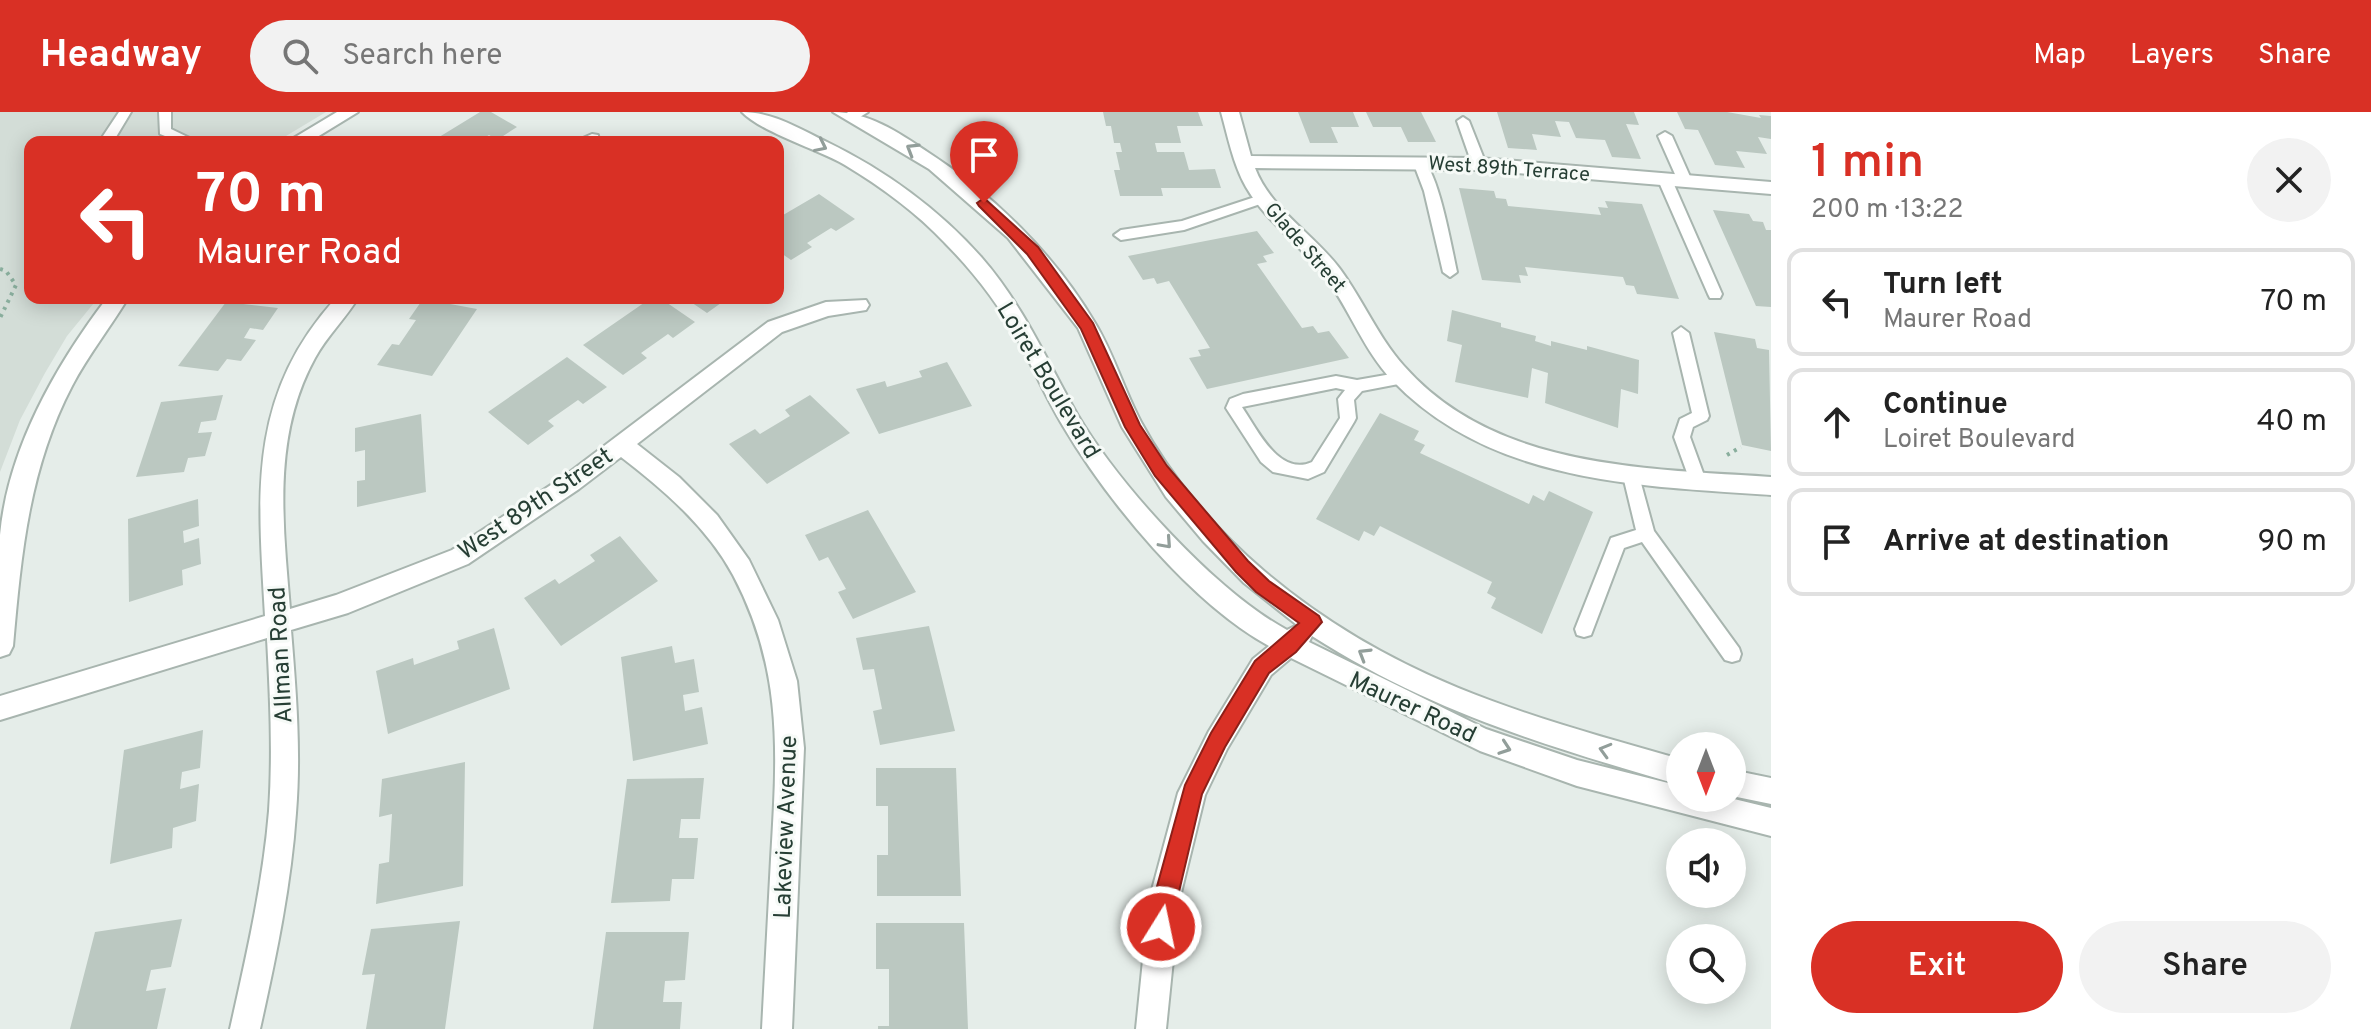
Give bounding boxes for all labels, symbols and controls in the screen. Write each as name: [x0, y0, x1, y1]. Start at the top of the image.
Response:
search box: [250, 20, 810, 92]
text: Headway: [40, 32, 202, 81]
icon: search: [278, 34, 322, 78]
text: Search here: [342, 38, 502, 75]
text: Map: [2033, 38, 2086, 74]
text: Layers: [2130, 38, 2214, 74]
text: Share: [2258, 38, 2331, 74]
pin: [950, 121, 1018, 203]
icon: arrive: [962, 133, 1006, 177]
text: 1 min: [1811, 134, 1924, 194]
one-way arrow: [812, 136, 827, 152]
button: close: [2247, 138, 2331, 222]
one-way arrow: [906, 143, 921, 158]
street label: West 89th Terrace: [1427, 151, 1591, 189]
text: 70 m: [196, 162, 326, 232]
icon: left: [64, 168, 168, 272]
text: 200 m · 13:22: [1811, 194, 1963, 227]
street label: Glade Street: [1258, 198, 1351, 299]
text: Maurer Road: [196, 231, 402, 277]
text: Turn left: [1883, 267, 2003, 304]
icon: left: [1815, 280, 1859, 324]
text: 70 m: [2261, 284, 2327, 321]
street label: Loiret Boulevard: [989, 297, 1106, 465]
text: Maurer Road: [1883, 304, 2032, 337]
text: Continue: [1883, 387, 2008, 424]
icon: ahead: [1815, 400, 1859, 444]
text: 40 m: [2257, 404, 2327, 441]
text: Loiret Boulevard: [1883, 424, 2075, 457]
street label: West 89th Street: [453, 442, 619, 568]
icon: arrive: [1815, 520, 1859, 564]
text: Arrive at destination: [1883, 524, 2169, 561]
text: 90 m: [2258, 524, 2327, 561]
one-way arrow: [1157, 534, 1172, 548]
street label: Allman Road: [263, 586, 301, 724]
one-way arrow: [1358, 648, 1373, 663]
street label: Maurer Road: [1344, 666, 1481, 751]
north arrow: [1666, 732, 1746, 812]
map controls: [1666, 732, 1746, 1004]
street label: Lakeview Avenue: [769, 735, 805, 919]
one-way arrow: [1497, 738, 1511, 755]
one-way arrow: [1599, 743, 1613, 759]
button: sound: [1666, 828, 1746, 908]
position arrow: [1119, 885, 1203, 969]
button: Exit: [1811, 921, 2063, 1013]
button: Share: [2079, 921, 2331, 1013]
button: search: [1666, 924, 1746, 1004]

